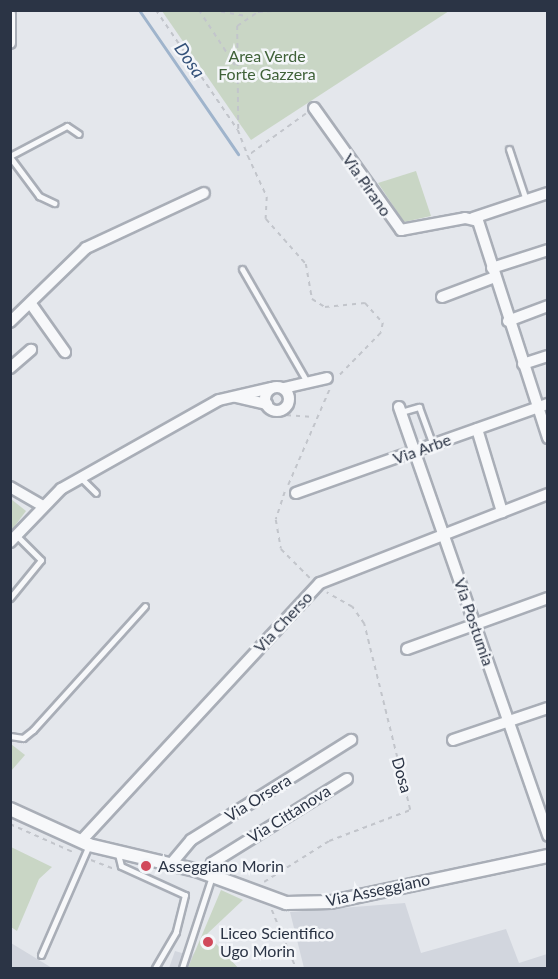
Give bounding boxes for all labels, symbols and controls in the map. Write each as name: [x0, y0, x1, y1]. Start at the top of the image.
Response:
water label: Dosa: [170, 38, 210, 82]
park label: Area Verde Forte Gazzera: [218, 46, 316, 84]
street label: Via Pirano: [339, 150, 395, 220]
street label: Via Arbe: [390, 430, 454, 468]
street label: Via Postumia: [450, 576, 498, 668]
street label: Via Cherso: [250, 587, 316, 657]
street label: Dosa: [388, 755, 416, 795]
street label: Via Orsera: [221, 770, 295, 826]
street label: Via Cittanova: [244, 781, 334, 847]
place label: Asseggiano Morin: [158, 856, 284, 876]
marker: Asseggiano Morin: [139, 859, 153, 873]
street label: Via Asseggiano: [324, 870, 432, 910]
place label: Liceo Scientifico Ugo Morin: [220, 923, 334, 961]
marker: Liceo Scientifico Ugo Morin: [201, 935, 215, 949]

